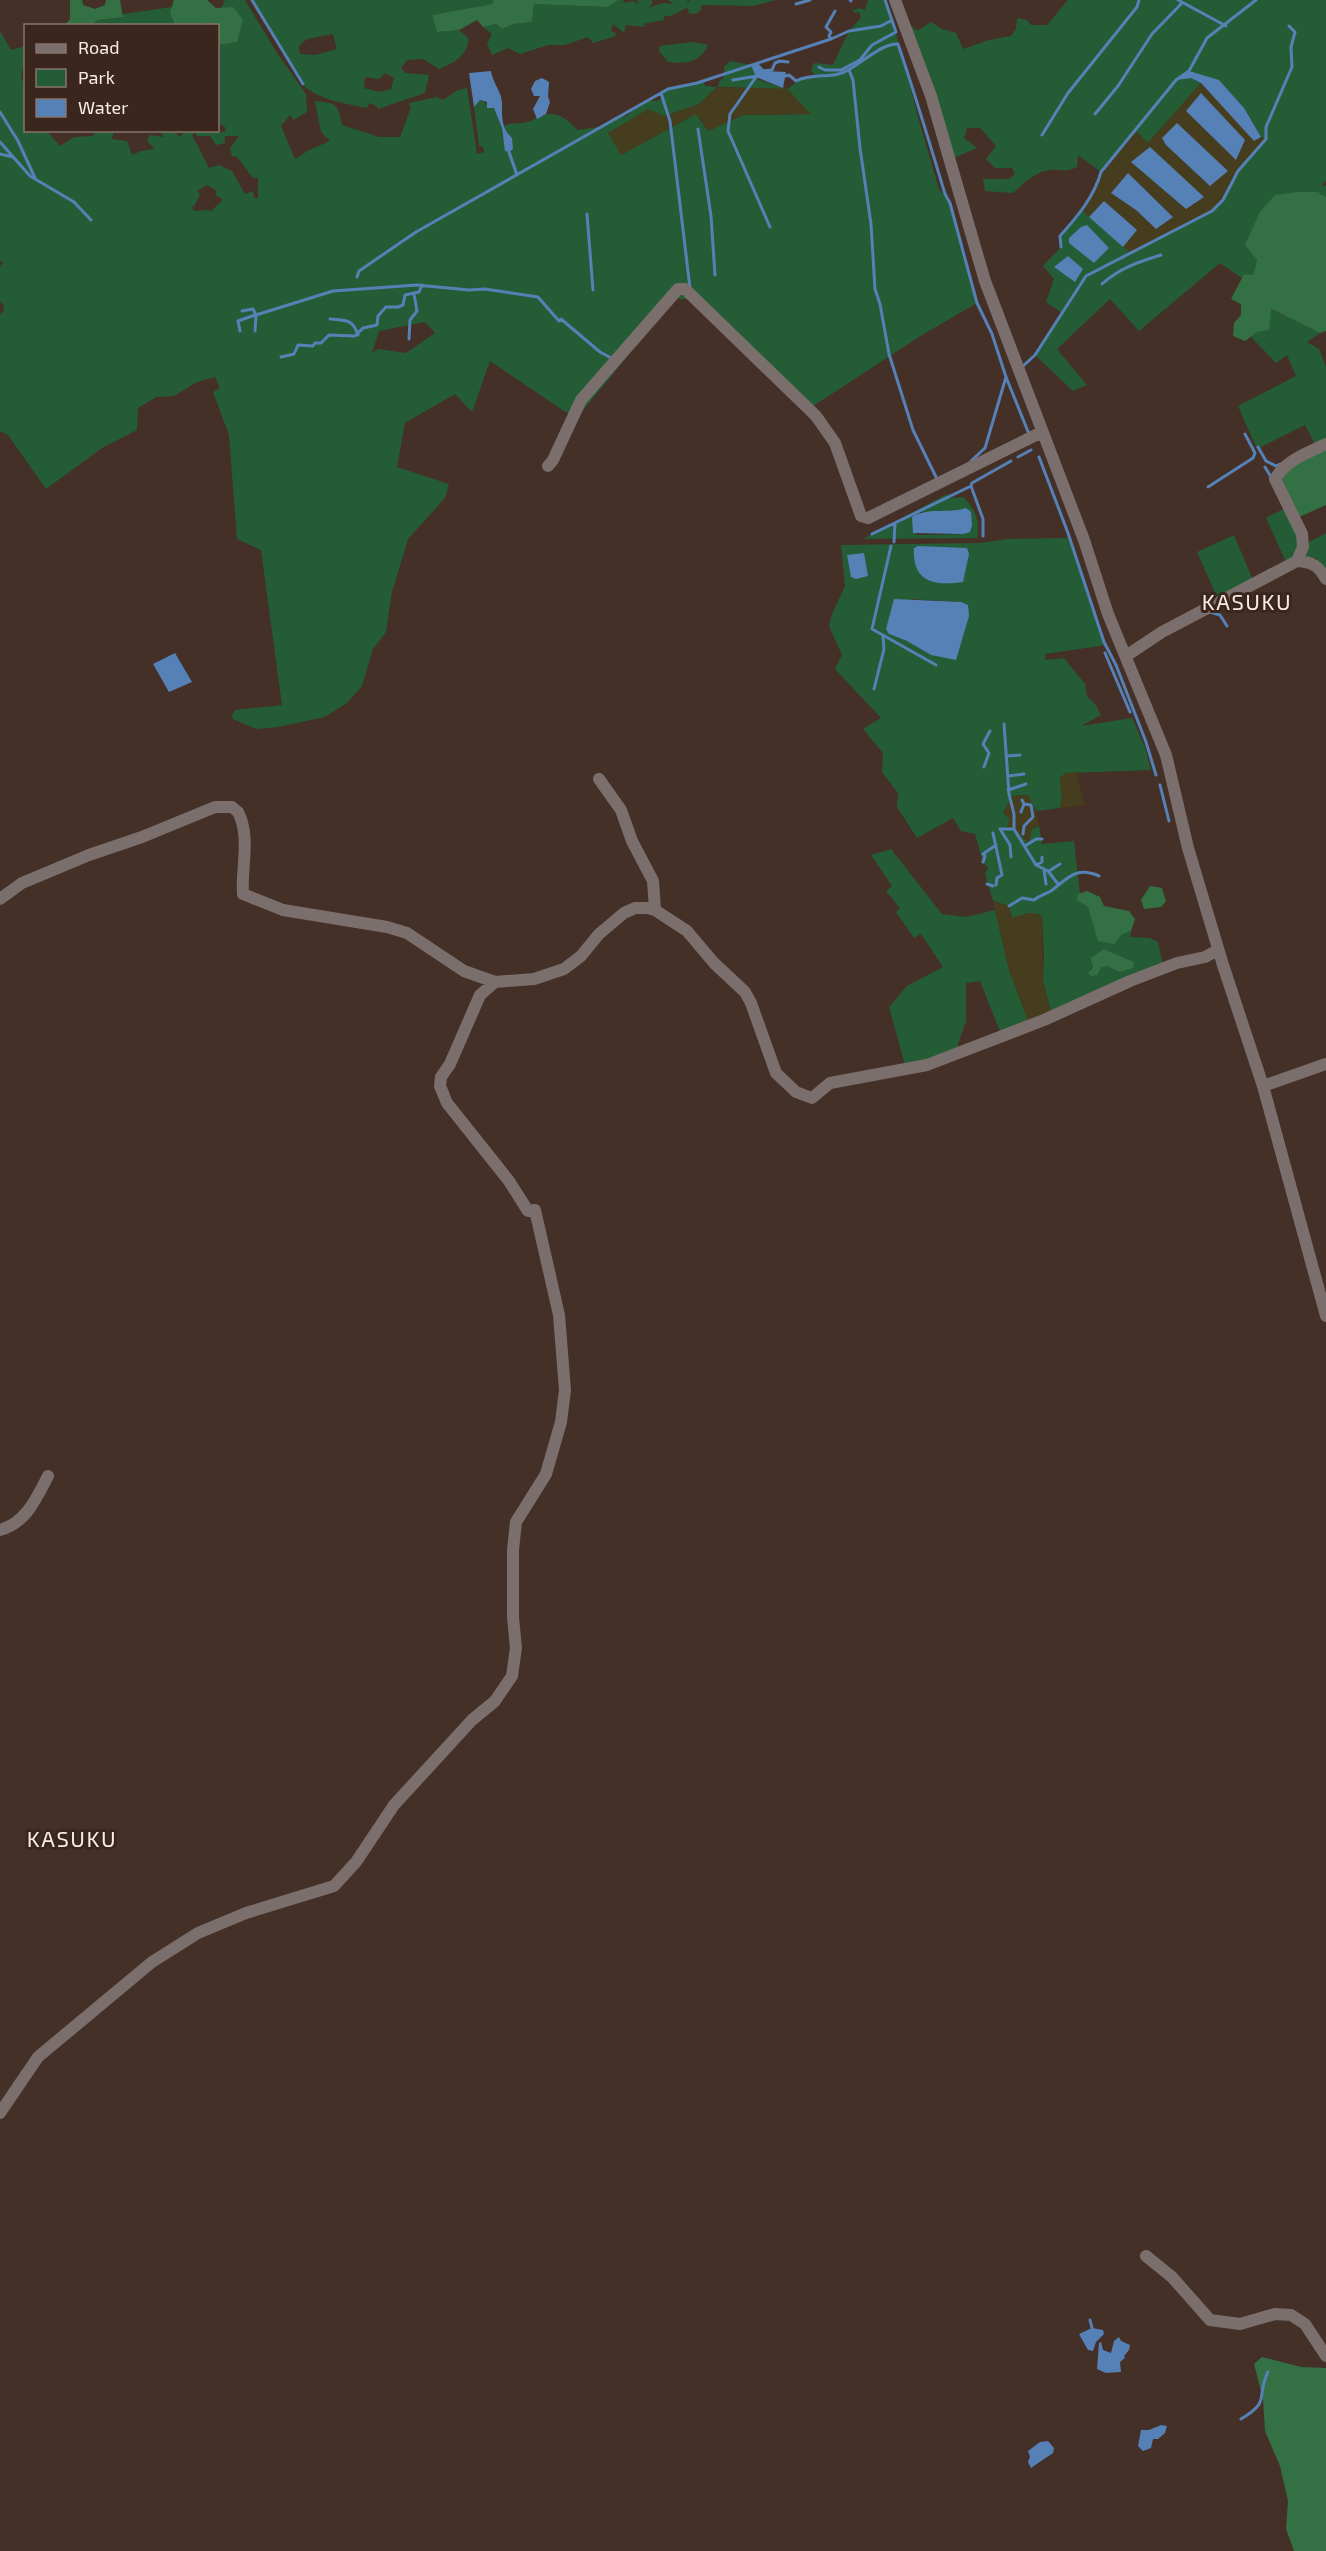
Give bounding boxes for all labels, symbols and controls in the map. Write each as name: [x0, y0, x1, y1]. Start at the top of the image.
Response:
legend: [24, 24, 219, 132]
text: Road: [78, 36, 119, 58]
text: Park: [78, 66, 115, 88]
text: Water: [78, 96, 128, 118]
district label: KASUKU: [1202, 588, 1292, 614]
district label: KASUKU: [27, 1825, 117, 1851]

